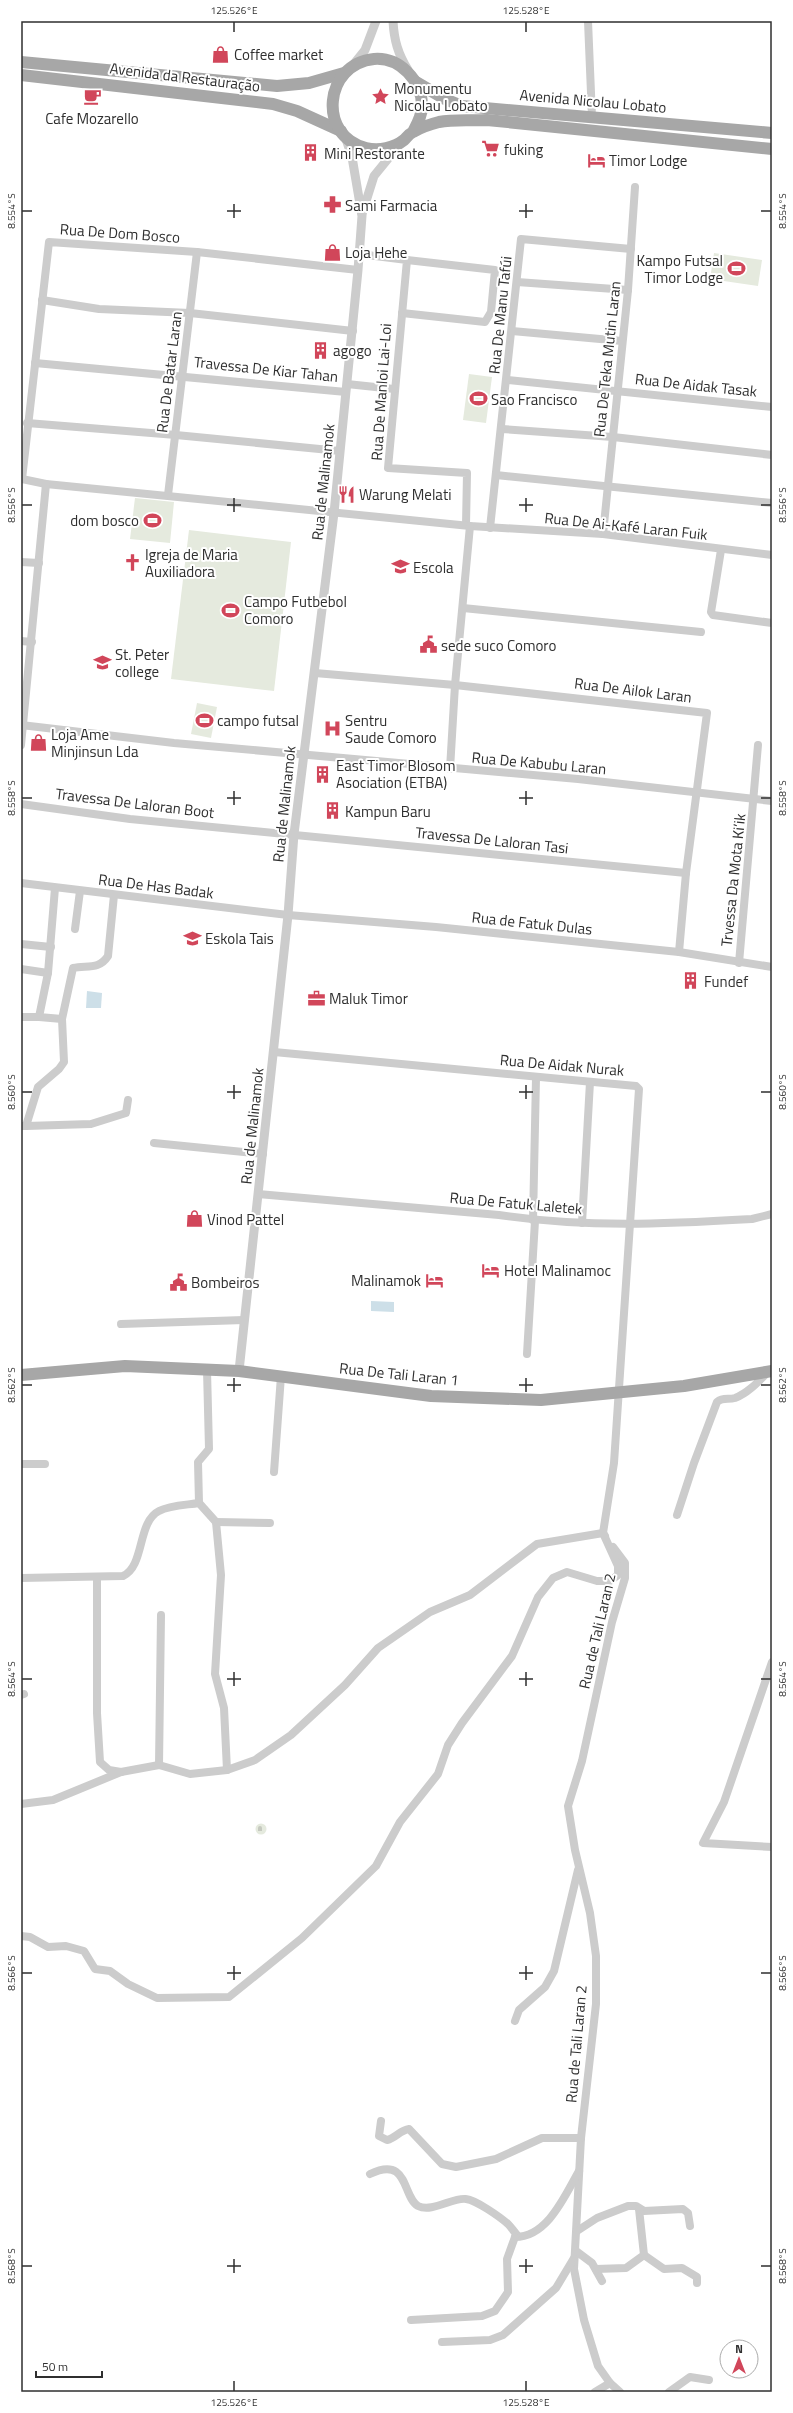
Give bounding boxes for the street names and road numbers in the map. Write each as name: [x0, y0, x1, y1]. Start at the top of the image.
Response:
street label: Avenida da Restauração: [109, 56, 262, 98]
street label: Avenida Nicolau Lobato: [519, 83, 667, 119]
street label: Rua De Dom Bosco: [59, 217, 181, 249]
street label: Rua De Manu Tafúi: [482, 255, 518, 375]
street label: Rua De Teka Mutin Laran: [587, 280, 627, 438]
street label: Rua De Batar Laran: [150, 310, 188, 434]
street label: Rua De Manloi Lai-Loi: [365, 323, 397, 461]
street label: Travessa De Kiar Tahan: [193, 350, 339, 388]
street label: Rua De Aidak Tasak: [634, 367, 758, 403]
street label: Rua de Malinamok: [305, 423, 341, 541]
street label: Rua De Ai-Kafé Laran Fuik: [543, 506, 709, 546]
street label: Rua De Ailok Laran: [573, 671, 693, 709]
street label: Rua de Malinamok: [266, 745, 302, 863]
street label: Rua De Kabubu Laran: [471, 746, 607, 780]
street label: Travessa De Laloran Boot: [54, 782, 216, 824]
street label: Trvessa Da Mota Ki’ik: [715, 812, 751, 948]
street label: Travessa De Laloran Tasi: [414, 821, 570, 859]
street label: Rua De Has Badak: [97, 868, 215, 904]
street label: Rua de Fatuk Dulas: [471, 905, 593, 941]
street label: Rua De Aidak Nurak: [499, 1048, 625, 1082]
street label: Rua de Malinamok: [234, 1067, 270, 1185]
street label: Rua De Fatuk Laletek: [449, 1186, 583, 1220]
street label: Rua De Tali Laran 1: [338, 1356, 460, 1392]
street label: Rua de Tali Laran 2: [573, 1571, 621, 1691]
street label: Rua de Tali Laran 2: [559, 1984, 593, 2104]

